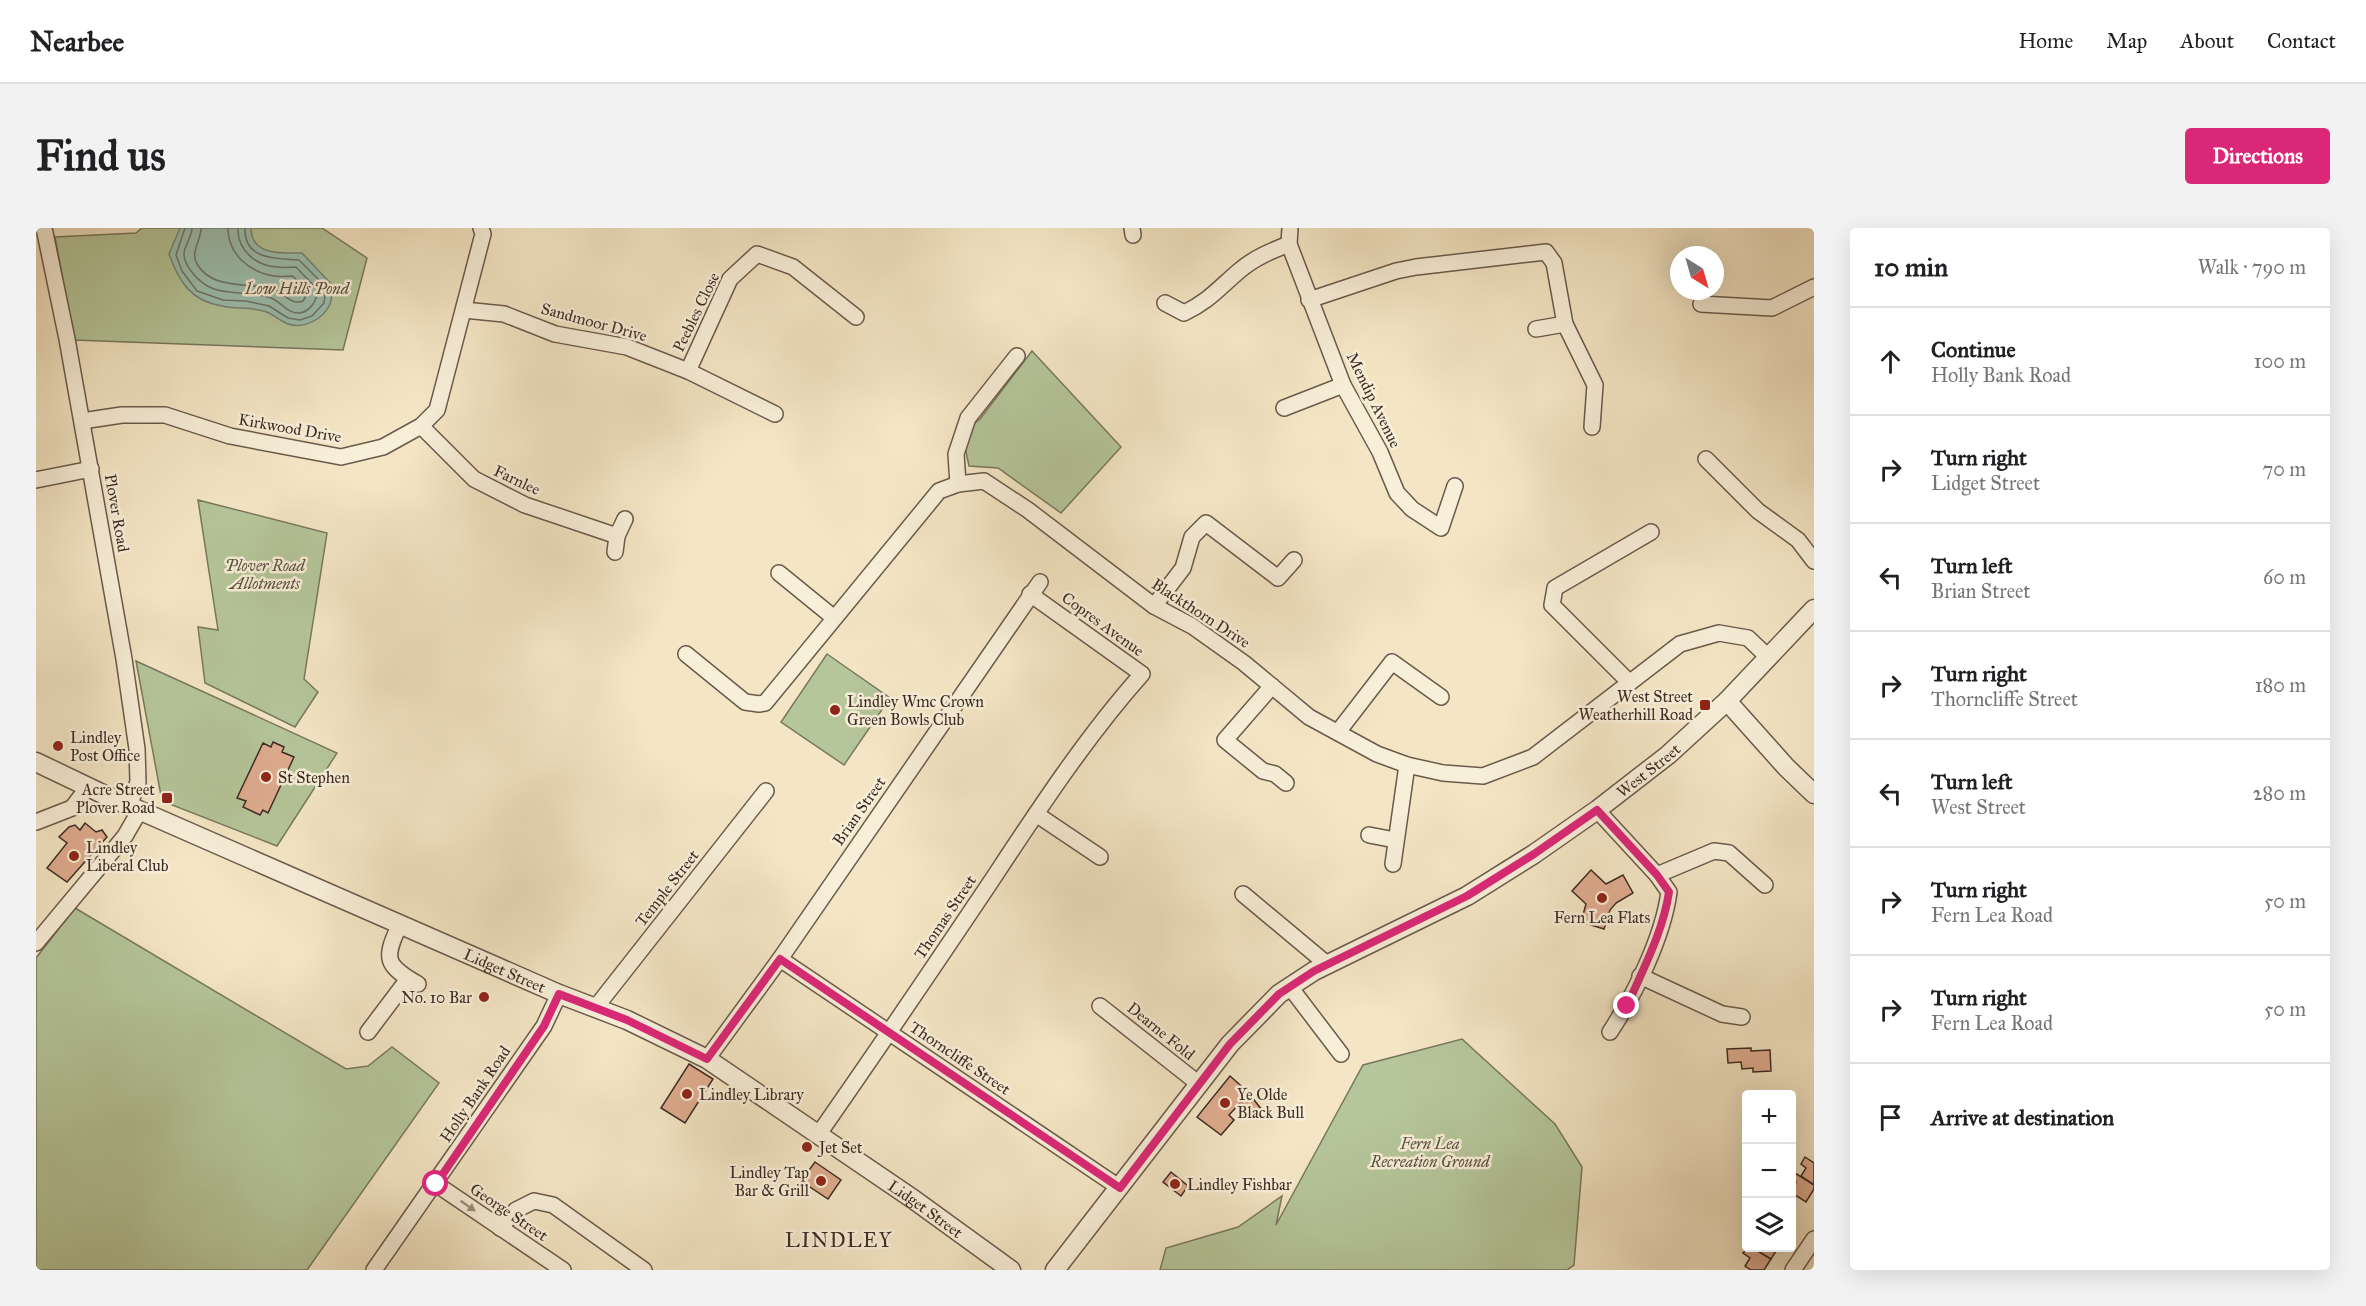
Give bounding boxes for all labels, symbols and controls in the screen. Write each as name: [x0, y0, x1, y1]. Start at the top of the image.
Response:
text: Nearbee: [30, 24, 124, 59]
text: Home: [2018, 28, 2073, 54]
text: Map: [2106, 28, 2147, 54]
text: About: [2180, 28, 2234, 54]
text: Contact: [2267, 28, 2336, 54]
button: Directions: [2185, 128, 2330, 184]
text: Find us: [36, 130, 166, 182]
north arrow: [1670, 246, 1724, 300]
text: 10 min: [1874, 251, 1948, 283]
text: Walk · 790 m: [2198, 255, 2306, 279]
street label: Peebles Close: [669, 269, 724, 355]
park label: Low Hills Pond: [244, 279, 351, 298]
street label: Sandmoor Drive: [539, 299, 649, 345]
text: Continue: [1931, 336, 2016, 363]
icon: ahead: [1874, 345, 1907, 378]
street label: Mendip Avenue: [1343, 349, 1405, 451]
text: 100 m: [2254, 349, 2306, 373]
text: Holly Bank Road: [1931, 363, 2071, 387]
street label: Kirkwood Drive: [237, 410, 343, 446]
text: Turn right: [1931, 444, 2027, 471]
icon: right: [1874, 453, 1907, 486]
text: 70 m: [2263, 457, 2306, 481]
street label: Farnlee: [491, 461, 544, 499]
text: Lidget Street: [1931, 471, 2040, 495]
street label: Plover Road: [101, 472, 133, 554]
text: Turn left: [1931, 552, 2013, 579]
park label: Plover Road Allotments: [225, 556, 307, 593]
icon: left: [1874, 561, 1907, 594]
text: 60 m: [2263, 565, 2306, 589]
street label: Blackthorn Drive: [1148, 574, 1254, 652]
text: Brian Street: [1931, 579, 2030, 603]
street label: Copres Avenue: [1058, 588, 1148, 660]
text: Turn right: [1931, 660, 2027, 687]
icon: right: [1874, 669, 1907, 702]
text: 180 m: [2255, 673, 2306, 697]
place label: West Street Weatherhill Road: [1579, 687, 1693, 724]
text: Thorncliffe Street: [1931, 687, 2078, 711]
place label: Lindley Wmc Crown Green Bowls Club: [847, 692, 984, 729]
marker: West Street Weatherhill Road: [1698, 698, 1712, 712]
marker: Lindley Wmc Crown Green Bowls Club: [828, 703, 842, 717]
place label: Lindley Post Office: [70, 728, 141, 765]
marker: Lindley Post Office: [51, 739, 65, 753]
street label: West Street: [1613, 739, 1684, 801]
place label: St Stephen: [278, 768, 350, 787]
text: Turn left: [1931, 768, 2013, 795]
marker: St Stephen: [259, 770, 273, 784]
street label: Brian Street: [828, 773, 890, 849]
icon: left: [1874, 777, 1907, 810]
place label: Acre Street Plover Road: [76, 780, 155, 817]
text: 280 m: [2253, 781, 2306, 805]
marker: Acre Street Plover Road: [160, 791, 174, 805]
text: West Street: [1931, 795, 2026, 819]
place label: Lindley Liberal Club: [86, 838, 169, 875]
street label: Temple Street: [631, 846, 703, 930]
marker: Lindley Liberal Club: [67, 849, 81, 863]
street label: Thomas Street: [910, 871, 980, 963]
text: Turn right: [1931, 876, 2027, 903]
icon: right: [1874, 885, 1907, 918]
text: 50 m: [2264, 889, 2306, 913]
marker: Fern Lea Flats: [1595, 891, 1609, 905]
text: Fern Lea Road: [1931, 903, 2053, 927]
place label: Fern Lea Flats: [1554, 908, 1650, 927]
street label: Lidget Street: [461, 944, 549, 997]
text: Turn right: [1931, 984, 2027, 1011]
place label: No. 10 Bar: [401, 988, 472, 1007]
marker: No. 10 Bar: [477, 990, 491, 1004]
route end: [1613, 992, 1639, 1018]
icon: right: [1874, 993, 1907, 1026]
text: 50 m: [2264, 997, 2306, 1021]
street label: Dearne Fold: [1123, 998, 1199, 1064]
text: Fern Lea Road: [1931, 1011, 2053, 1035]
street label: Thorncliffe Street: [906, 1017, 1014, 1099]
street label: Holly Bank Road: [436, 1042, 514, 1146]
place label: Lindley Library: [699, 1085, 804, 1104]
place label: Ye Olde Black Bull: [1237, 1085, 1305, 1122]
marker: Lindley Library: [680, 1087, 694, 1101]
map controls: [1742, 1090, 1796, 1252]
button: +: [1742, 1090, 1796, 1144]
marker: Ye Olde Black Bull: [1218, 1096, 1232, 1110]
icon: arrive: [1874, 1101, 1907, 1134]
text: Arrive at destination: [1931, 1104, 2114, 1131]
park label: Fern Lea Recreation Ground: [1369, 1134, 1491, 1171]
place label: Jet Set: [817, 1138, 863, 1158]
marker: Jet Set: [800, 1140, 814, 1154]
button: −: [1742, 1144, 1796, 1198]
place label: Lindley Tap Bar & Grill: [730, 1163, 810, 1200]
route start: [422, 1170, 448, 1196]
marker: Lindley Tap Bar & Grill: [814, 1174, 828, 1188]
place label: Lindley Fishbar: [1187, 1175, 1292, 1194]
street label: Lidget Street: [885, 1176, 967, 1242]
marker: Lindley Fishbar: [1168, 1177, 1182, 1191]
street label: George Street: [466, 1179, 552, 1246]
button: layers: [1742, 1198, 1796, 1252]
one-way arrow: [460, 1200, 476, 1211]
district label: LINDLEY: [785, 1228, 893, 1252]

